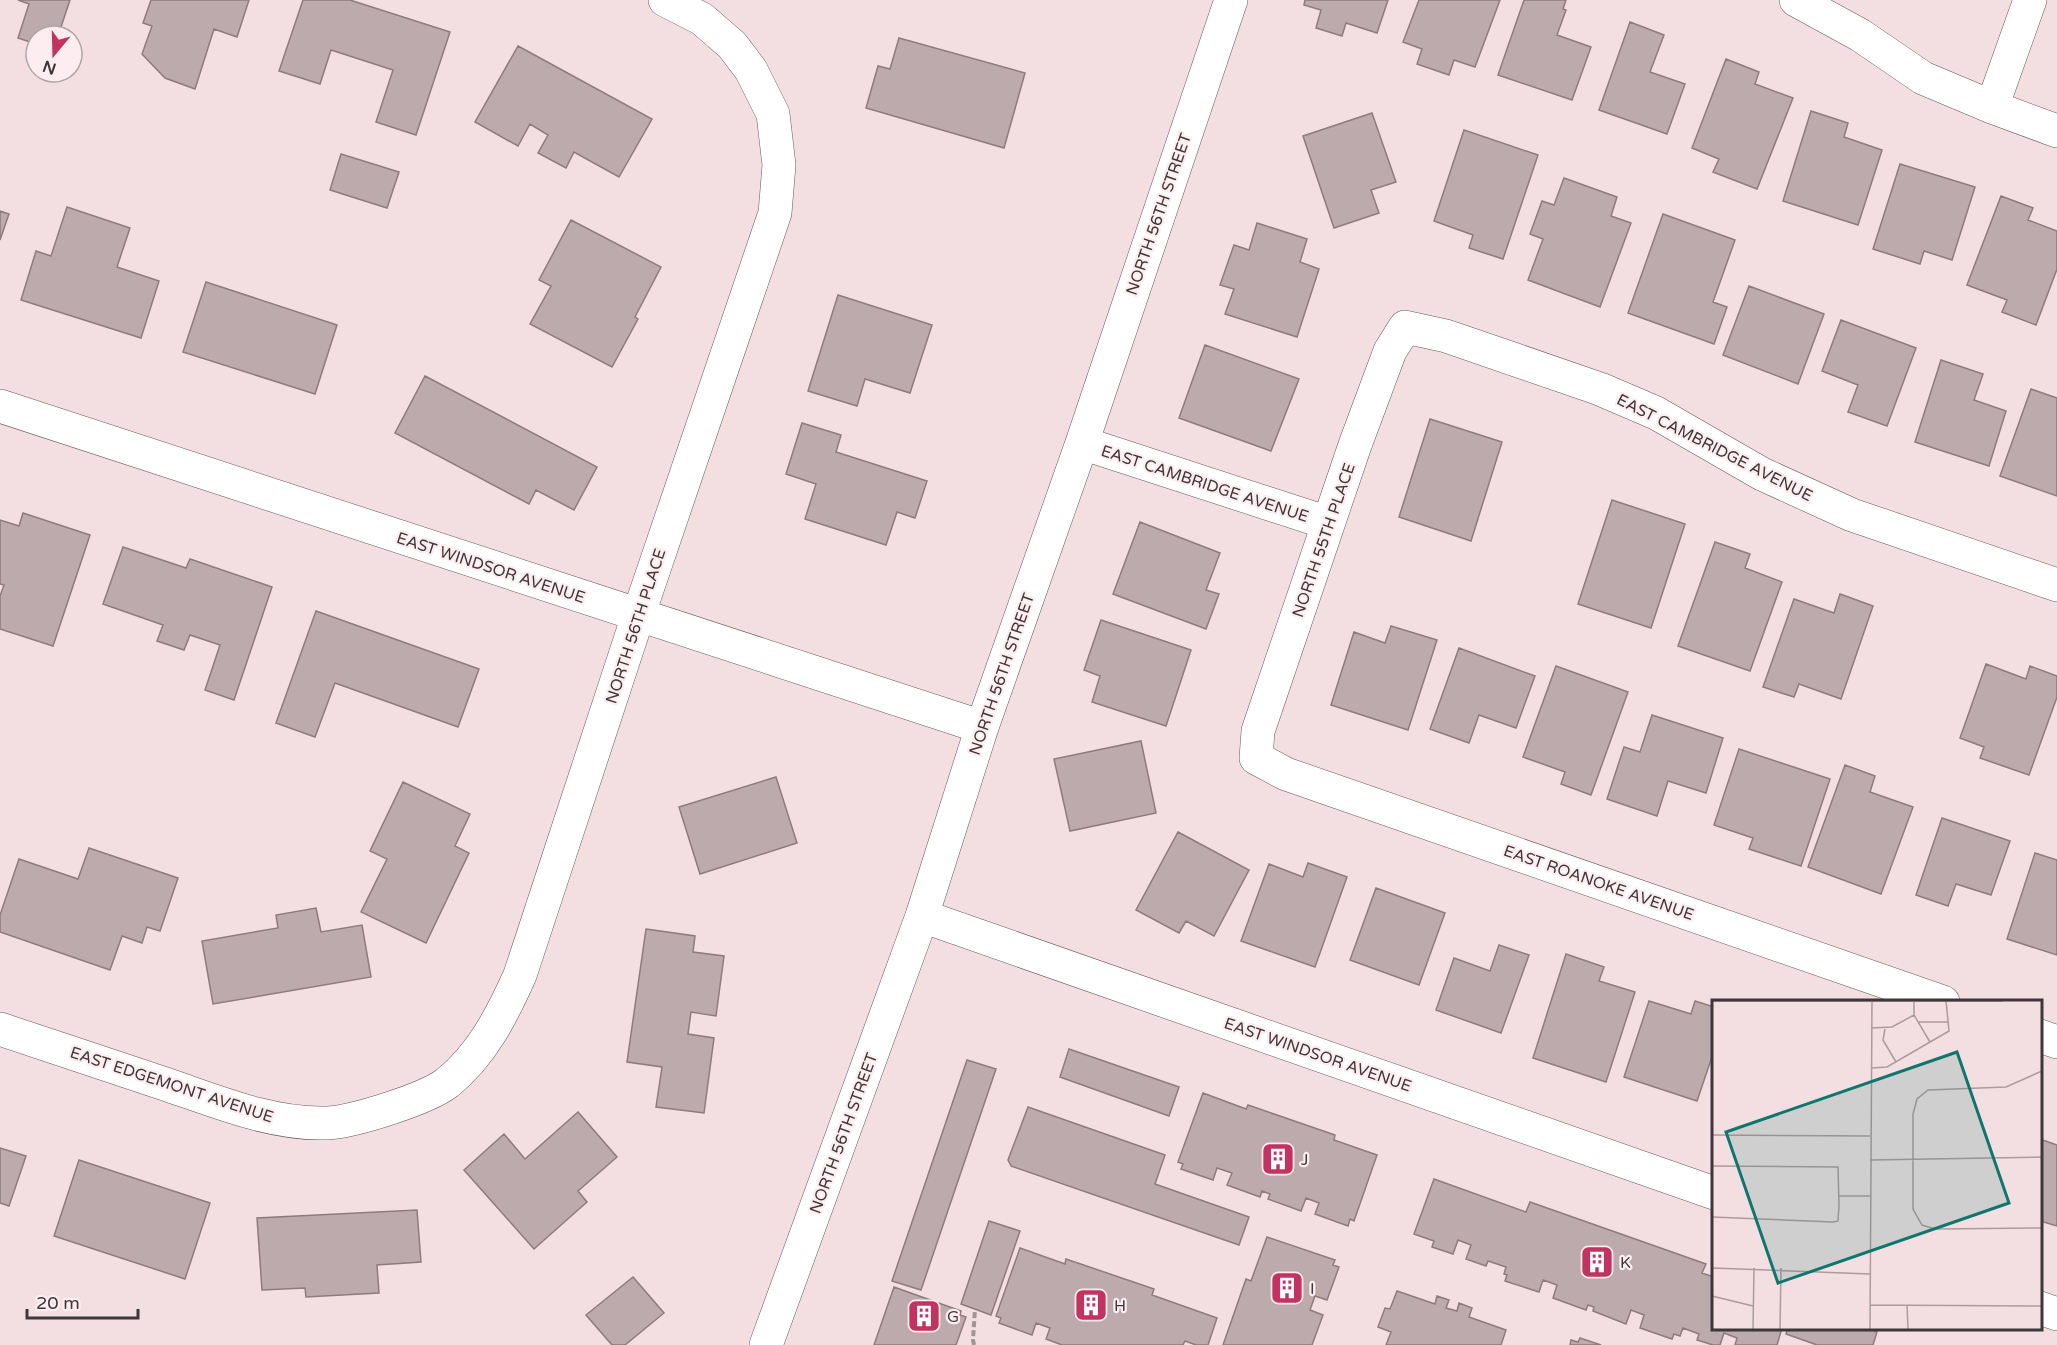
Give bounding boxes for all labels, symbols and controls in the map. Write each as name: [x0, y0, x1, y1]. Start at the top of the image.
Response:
north arrow: [24, 24, 84, 84]
text: N: [40, 56, 59, 79]
street label: NORTH 56TH STREET: [1122, 131, 1196, 298]
street label: EAST CAMBRIDGE AVENUE: [1613, 390, 1816, 506]
street label: EAST CAMBRIDGE AVENUE: [1098, 441, 1311, 527]
street label: NORTH 55TH PLACE: [1288, 460, 1360, 620]
street label: EAST WINDSOR AVENUE: [394, 528, 587, 608]
street label: NORTH 56TH PLACE: [601, 546, 670, 706]
street label: NORTH 56TH STREET: [965, 591, 1039, 758]
street label: EAST ROANOKE AVENUE: [1501, 841, 1697, 925]
inset map: [1712, 1000, 2042, 1330]
street label: EAST WINDSOR AVENUE: [1221, 1013, 1414, 1096]
street label: EAST EDGEMONT AVENUE: [67, 1043, 276, 1127]
street label: NORTH 56TH STREET: [805, 1050, 882, 1217]
building icon: J: [1260, 1141, 1296, 1177]
place label: J: [1301, 1150, 1308, 1170]
building icon: K: [1579, 1244, 1615, 1280]
place label: K: [1620, 1253, 1631, 1273]
building icon: I: [1269, 1270, 1305, 1306]
place label: I: [1310, 1279, 1315, 1299]
scale bar: [27, 1282, 138, 1320]
building icon: H: [1073, 1287, 1109, 1323]
text: 20 m: [36, 1292, 80, 1314]
place label: H: [1114, 1296, 1126, 1316]
building icon: G: [906, 1298, 942, 1334]
place label: G: [947, 1307, 959, 1327]

